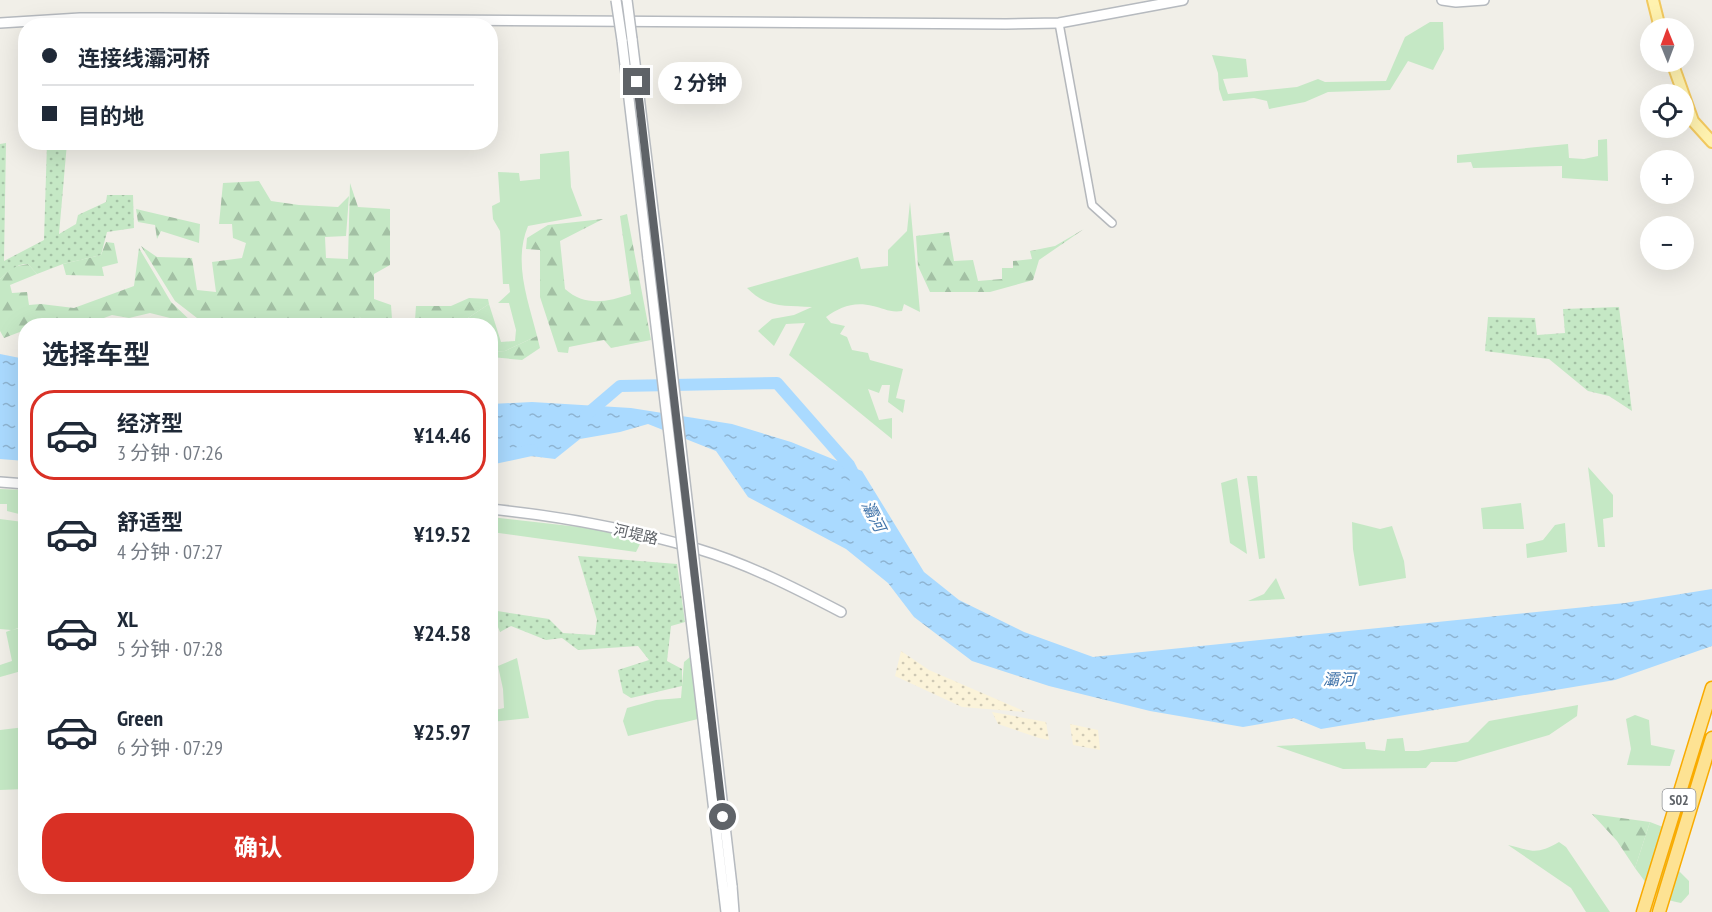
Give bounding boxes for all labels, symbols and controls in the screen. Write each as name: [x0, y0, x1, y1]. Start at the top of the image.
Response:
north arrow: [1640, 18, 1694, 72]
map controls: [1640, 18, 1694, 270]
text: 连接线灞河桥: [78, 44, 210, 72]
callout: 2 分钟: [658, 61, 742, 103]
route end: [623, 68, 650, 95]
text: 2 分钟: [673, 70, 727, 96]
button: locate: [1640, 84, 1694, 138]
text: 目的地: [78, 102, 144, 130]
button: +: [1640, 150, 1694, 204]
button: −: [1640, 216, 1694, 270]
text: 选择车型: [42, 337, 150, 371]
icon: car: [45, 408, 99, 462]
text: 经济型: [117, 409, 183, 437]
text: ¥14.46: [414, 421, 471, 449]
text: 3 分钟 · 07:26: [117, 440, 223, 466]
water label: 灞河: [858, 497, 892, 537]
icon: car: [45, 507, 99, 561]
text: 舒适型: [117, 508, 183, 536]
text: ¥19.52: [414, 520, 471, 548]
street label: 河堤路: [612, 520, 660, 548]
text: 4 分钟 · 07:27: [117, 539, 223, 565]
text: XL: [117, 605, 138, 633]
icon: car: [45, 606, 99, 660]
text: ¥24.58: [414, 619, 471, 647]
text: 5 分钟 · 07:28: [117, 636, 223, 662]
water label: 灞河: [1323, 669, 1358, 689]
text: Green: [117, 704, 163, 732]
icon: car: [45, 705, 99, 759]
text: ¥25.97: [414, 718, 471, 746]
text: 6 分钟 · 07:29: [117, 735, 223, 761]
road number: S02: [1662, 789, 1696, 811]
route start: [709, 803, 736, 830]
button: 确认: [42, 813, 474, 882]

